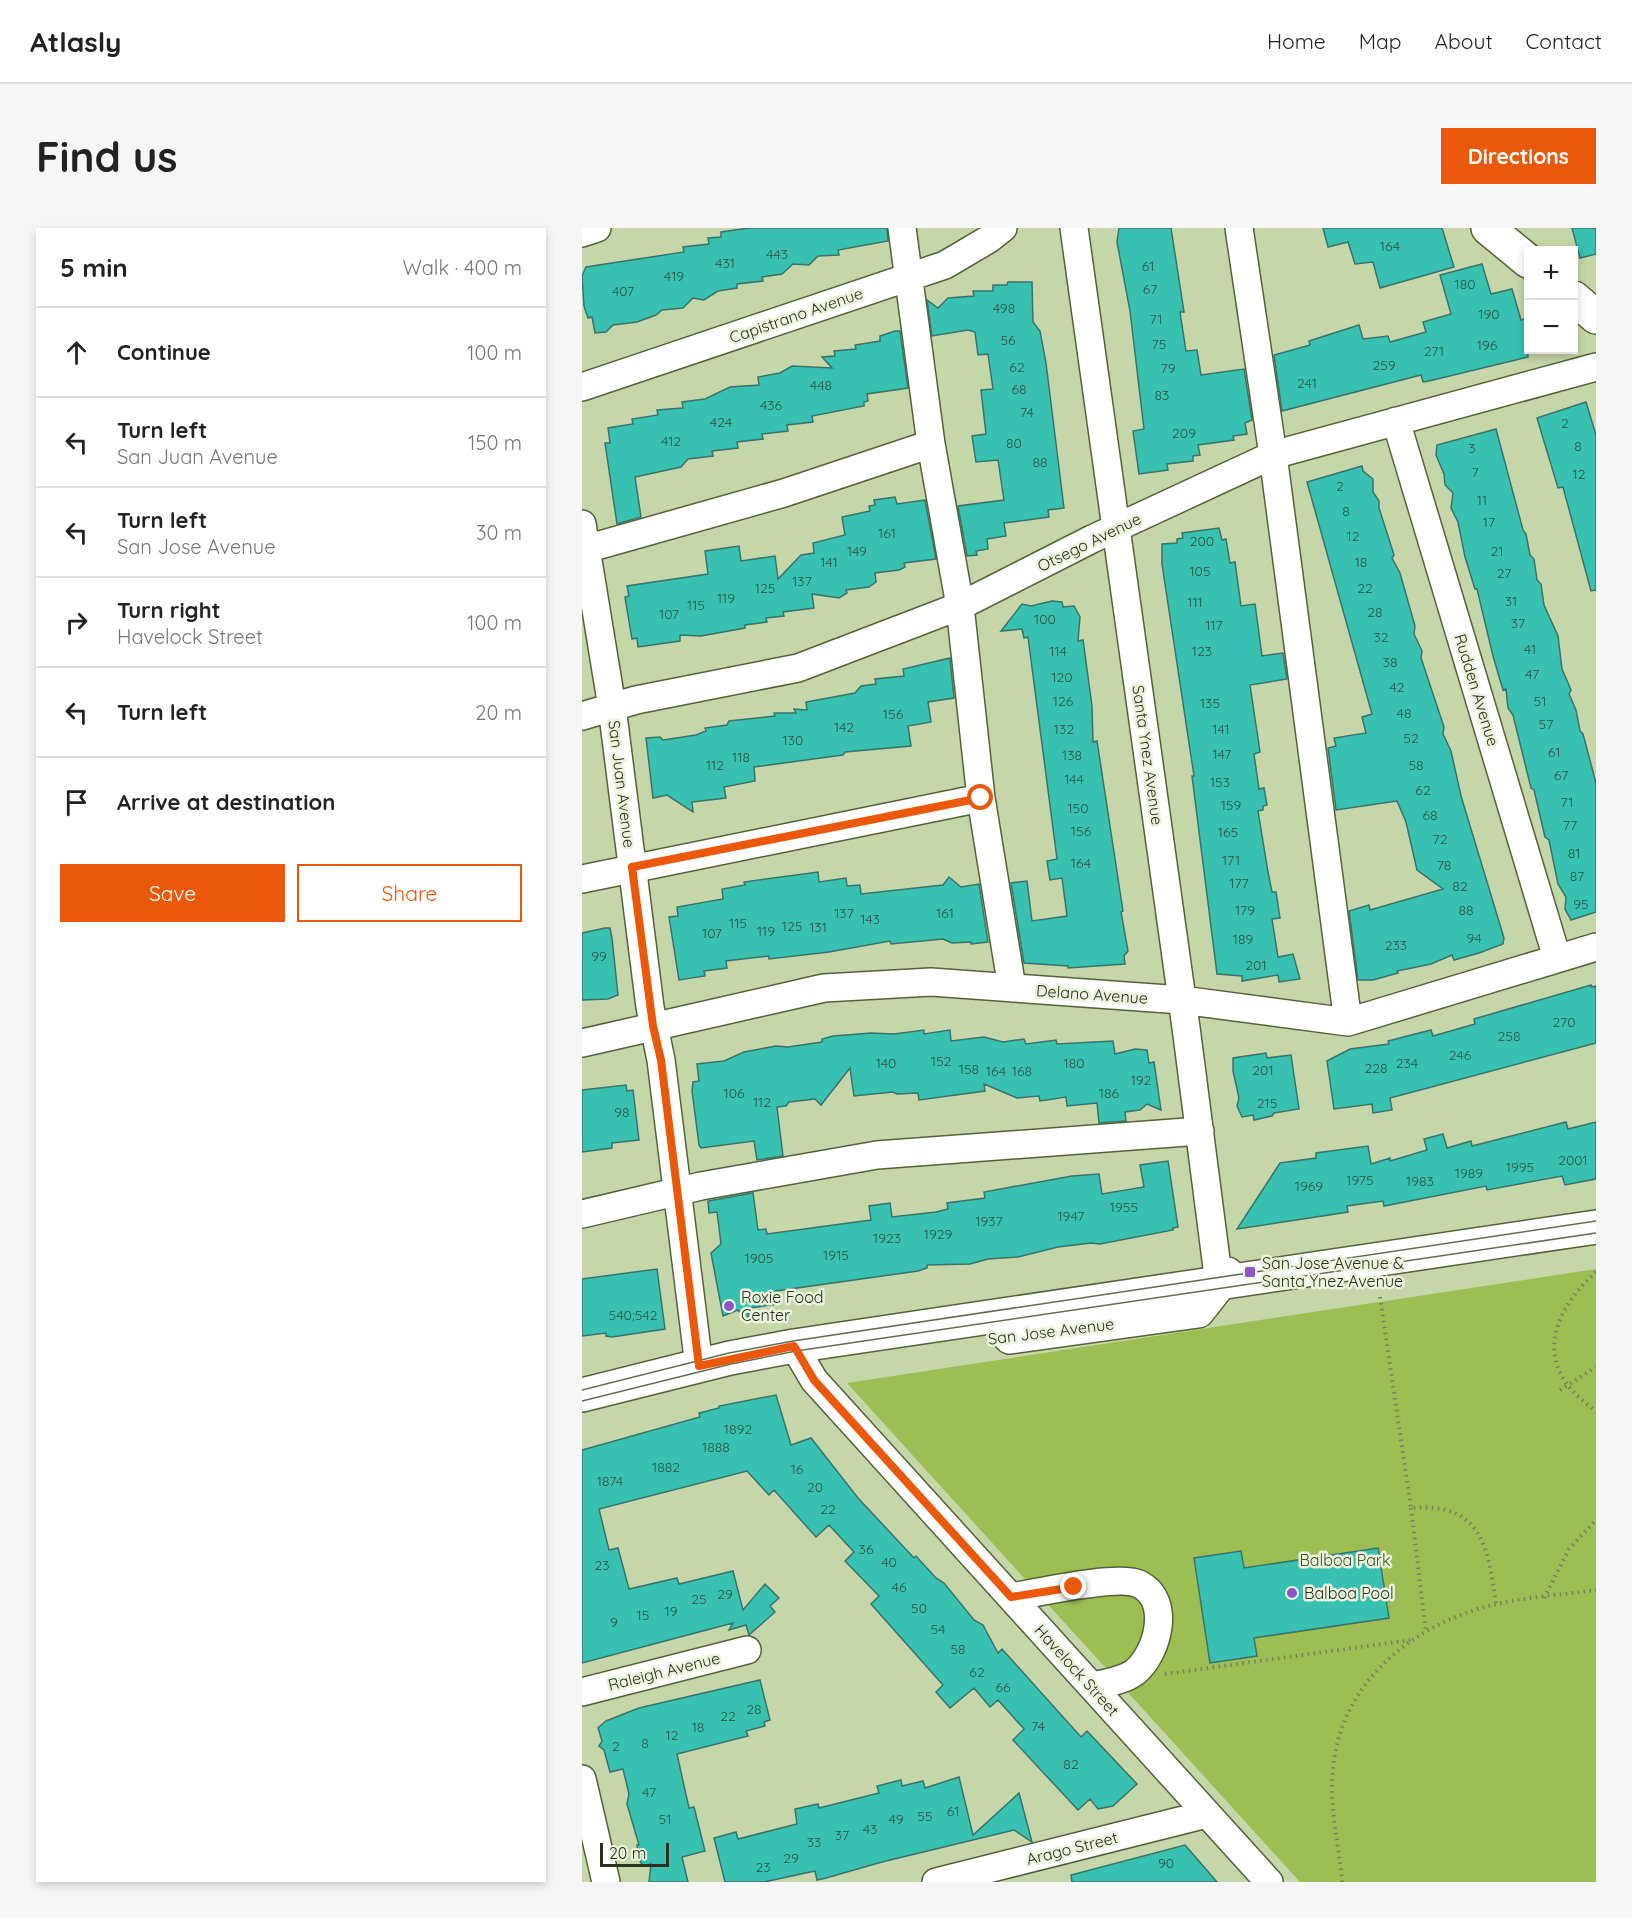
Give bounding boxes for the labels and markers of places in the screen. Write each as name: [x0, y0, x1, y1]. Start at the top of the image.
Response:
place label: San Jose Avenue & Santa Ynez Avenue: [1262, 1253, 1404, 1291]
marker: San Jose Avenue & Santa Ynez Avenue: [1243, 1265, 1257, 1279]
place label: Roxie Food Center: [741, 1287, 824, 1325]
marker: Roxie Food Center: [722, 1299, 736, 1313]
place label: Balboa Pool: [1304, 1583, 1394, 1603]
marker: Balboa Pool: [1285, 1586, 1299, 1600]

